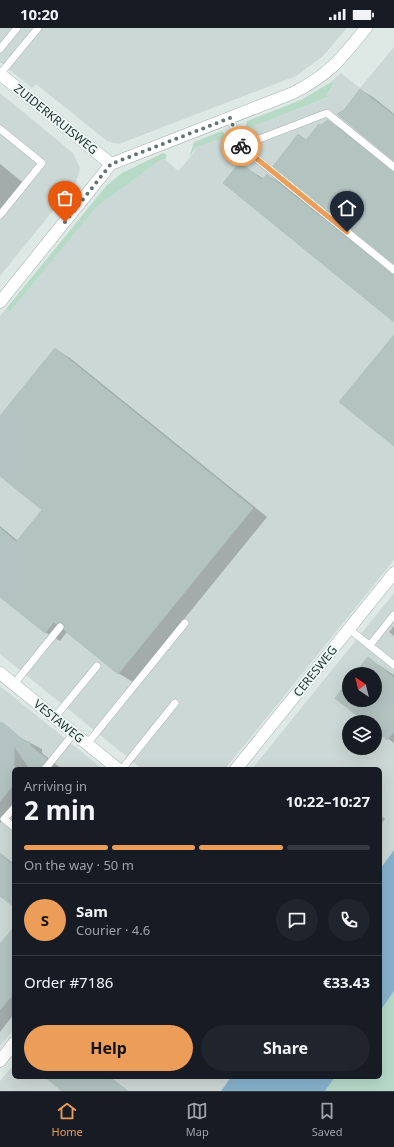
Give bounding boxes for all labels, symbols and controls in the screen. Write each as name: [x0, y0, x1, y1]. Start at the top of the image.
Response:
text: 10:20: [20, 4, 59, 24]
street label: ZUIDERKRUISWEG: [10, 80, 102, 158]
courier: [221, 126, 261, 166]
icon: bike: [230, 135, 252, 157]
pin: [48, 181, 82, 222]
icon: bag: [54, 187, 76, 209]
pin: [330, 191, 364, 232]
icon: home: [336, 197, 358, 219]
street label: CERESWEG: [289, 642, 341, 700]
north arrow: [342, 667, 382, 707]
map controls: [342, 667, 382, 755]
street label: VESTAWEG: [30, 695, 88, 747]
button: layers: [342, 715, 382, 755]
text: Arriving in: [24, 777, 87, 795]
text: 10:22–10:27: [285, 791, 370, 811]
text: 2 min: [24, 792, 96, 828]
text: On the way · 50 m: [24, 856, 134, 874]
button: chat: [276, 899, 318, 941]
button: phone: [328, 899, 370, 941]
text: Sam: [76, 901, 108, 921]
text: S: [41, 910, 49, 930]
text: Courier · 4.6: [76, 921, 150, 939]
text: Order #7186: [24, 972, 113, 992]
text: €33.43: [323, 972, 370, 992]
button: Help: [24, 1025, 193, 1071]
button: Share: [201, 1025, 370, 1071]
tab: Home: [52, 1100, 83, 1139]
tab: Map: [186, 1100, 209, 1139]
tab: Saved: [312, 1100, 343, 1139]

